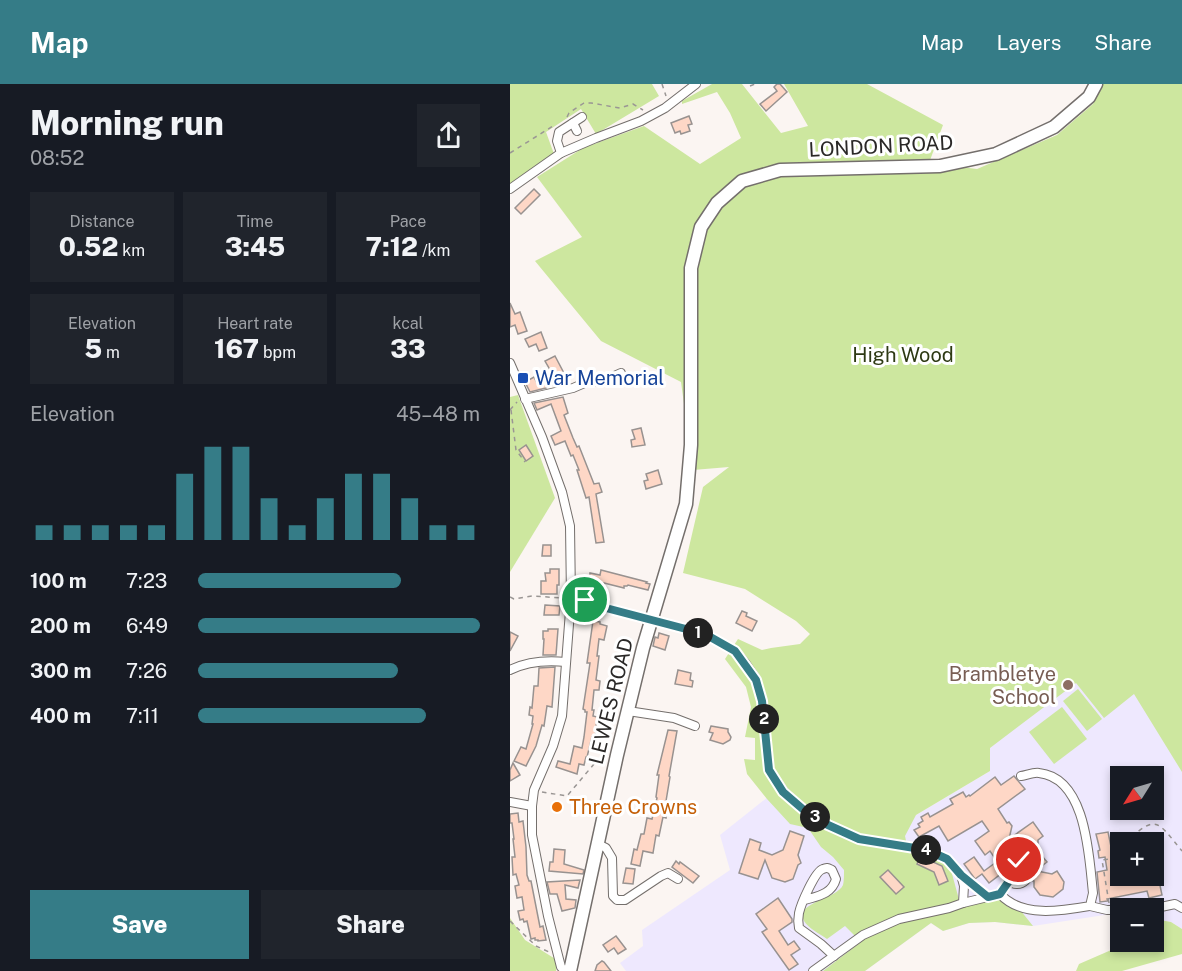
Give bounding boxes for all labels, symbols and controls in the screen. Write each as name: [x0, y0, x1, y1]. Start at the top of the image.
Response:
text: Map: [30, 26, 89, 59]
text: Map: [921, 30, 964, 55]
text: Layers: [997, 30, 1061, 55]
text: Share: [1094, 30, 1152, 55]
text: Morning run: [30, 104, 224, 142]
button: share: [417, 104, 480, 167]
street label: LONDON ROAD: [808, 130, 954, 162]
text: 08:52: [30, 146, 84, 170]
text: Distance: [70, 212, 134, 231]
text: Time: [237, 212, 273, 231]
text: Pace: [390, 212, 426, 231]
text: 0.52: [59, 231, 118, 262]
text: 3:45: [225, 231, 285, 262]
text: 7:12: [366, 231, 418, 262]
text: km: [118, 241, 145, 260]
text: /km: [418, 241, 450, 260]
text: Elevation: [68, 314, 136, 333]
text: Heart rate: [217, 314, 293, 333]
text: kcal: [393, 314, 423, 333]
text: 5: [84, 333, 102, 364]
text: 167: [214, 333, 259, 364]
text: 33: [390, 333, 426, 364]
text: m: [102, 343, 120, 362]
text: bpm: [259, 343, 296, 362]
park label: High Wood: [852, 343, 954, 367]
place label: War Memorial: [535, 366, 664, 390]
marker: War Memorial: [516, 371, 530, 385]
text: Elevation: [30, 402, 115, 426]
text: 45–48 m: [396, 402, 480, 426]
text: 100 m: [30, 569, 87, 593]
text: 7:23: [126, 569, 167, 593]
pin: [559, 574, 610, 625]
icon: arrive: [568, 583, 601, 616]
text: 200 m: [30, 614, 91, 638]
text: 6:49: [126, 614, 168, 638]
pin: 1: [683, 618, 713, 648]
text: 1: [695, 623, 701, 642]
street label: LEWES ROAD: [584, 635, 638, 767]
text: 300 m: [30, 659, 91, 683]
text: 7:26: [126, 659, 167, 683]
place label: Brambletye School: [949, 662, 1056, 709]
marker: Brambletye School: [1061, 678, 1075, 692]
text: 400 m: [30, 704, 91, 728]
text: 7:11: [126, 704, 159, 728]
pin: 2: [749, 704, 779, 734]
text: 2: [759, 709, 769, 728]
north arrow: [1110, 766, 1164, 820]
map controls: [1110, 766, 1164, 952]
place label: Three Crowns: [569, 795, 697, 819]
marker: Three Crowns: [550, 800, 564, 814]
pin: 3: [800, 802, 830, 832]
text: 3: [810, 807, 820, 826]
button: +: [1110, 832, 1164, 886]
pin: [993, 834, 1044, 885]
pin: 4: [911, 835, 941, 865]
text: 4: [921, 840, 931, 859]
icon: check: [1002, 843, 1035, 876]
button: Save: [30, 890, 249, 959]
button: Share: [261, 890, 480, 959]
button: −: [1110, 898, 1164, 952]

